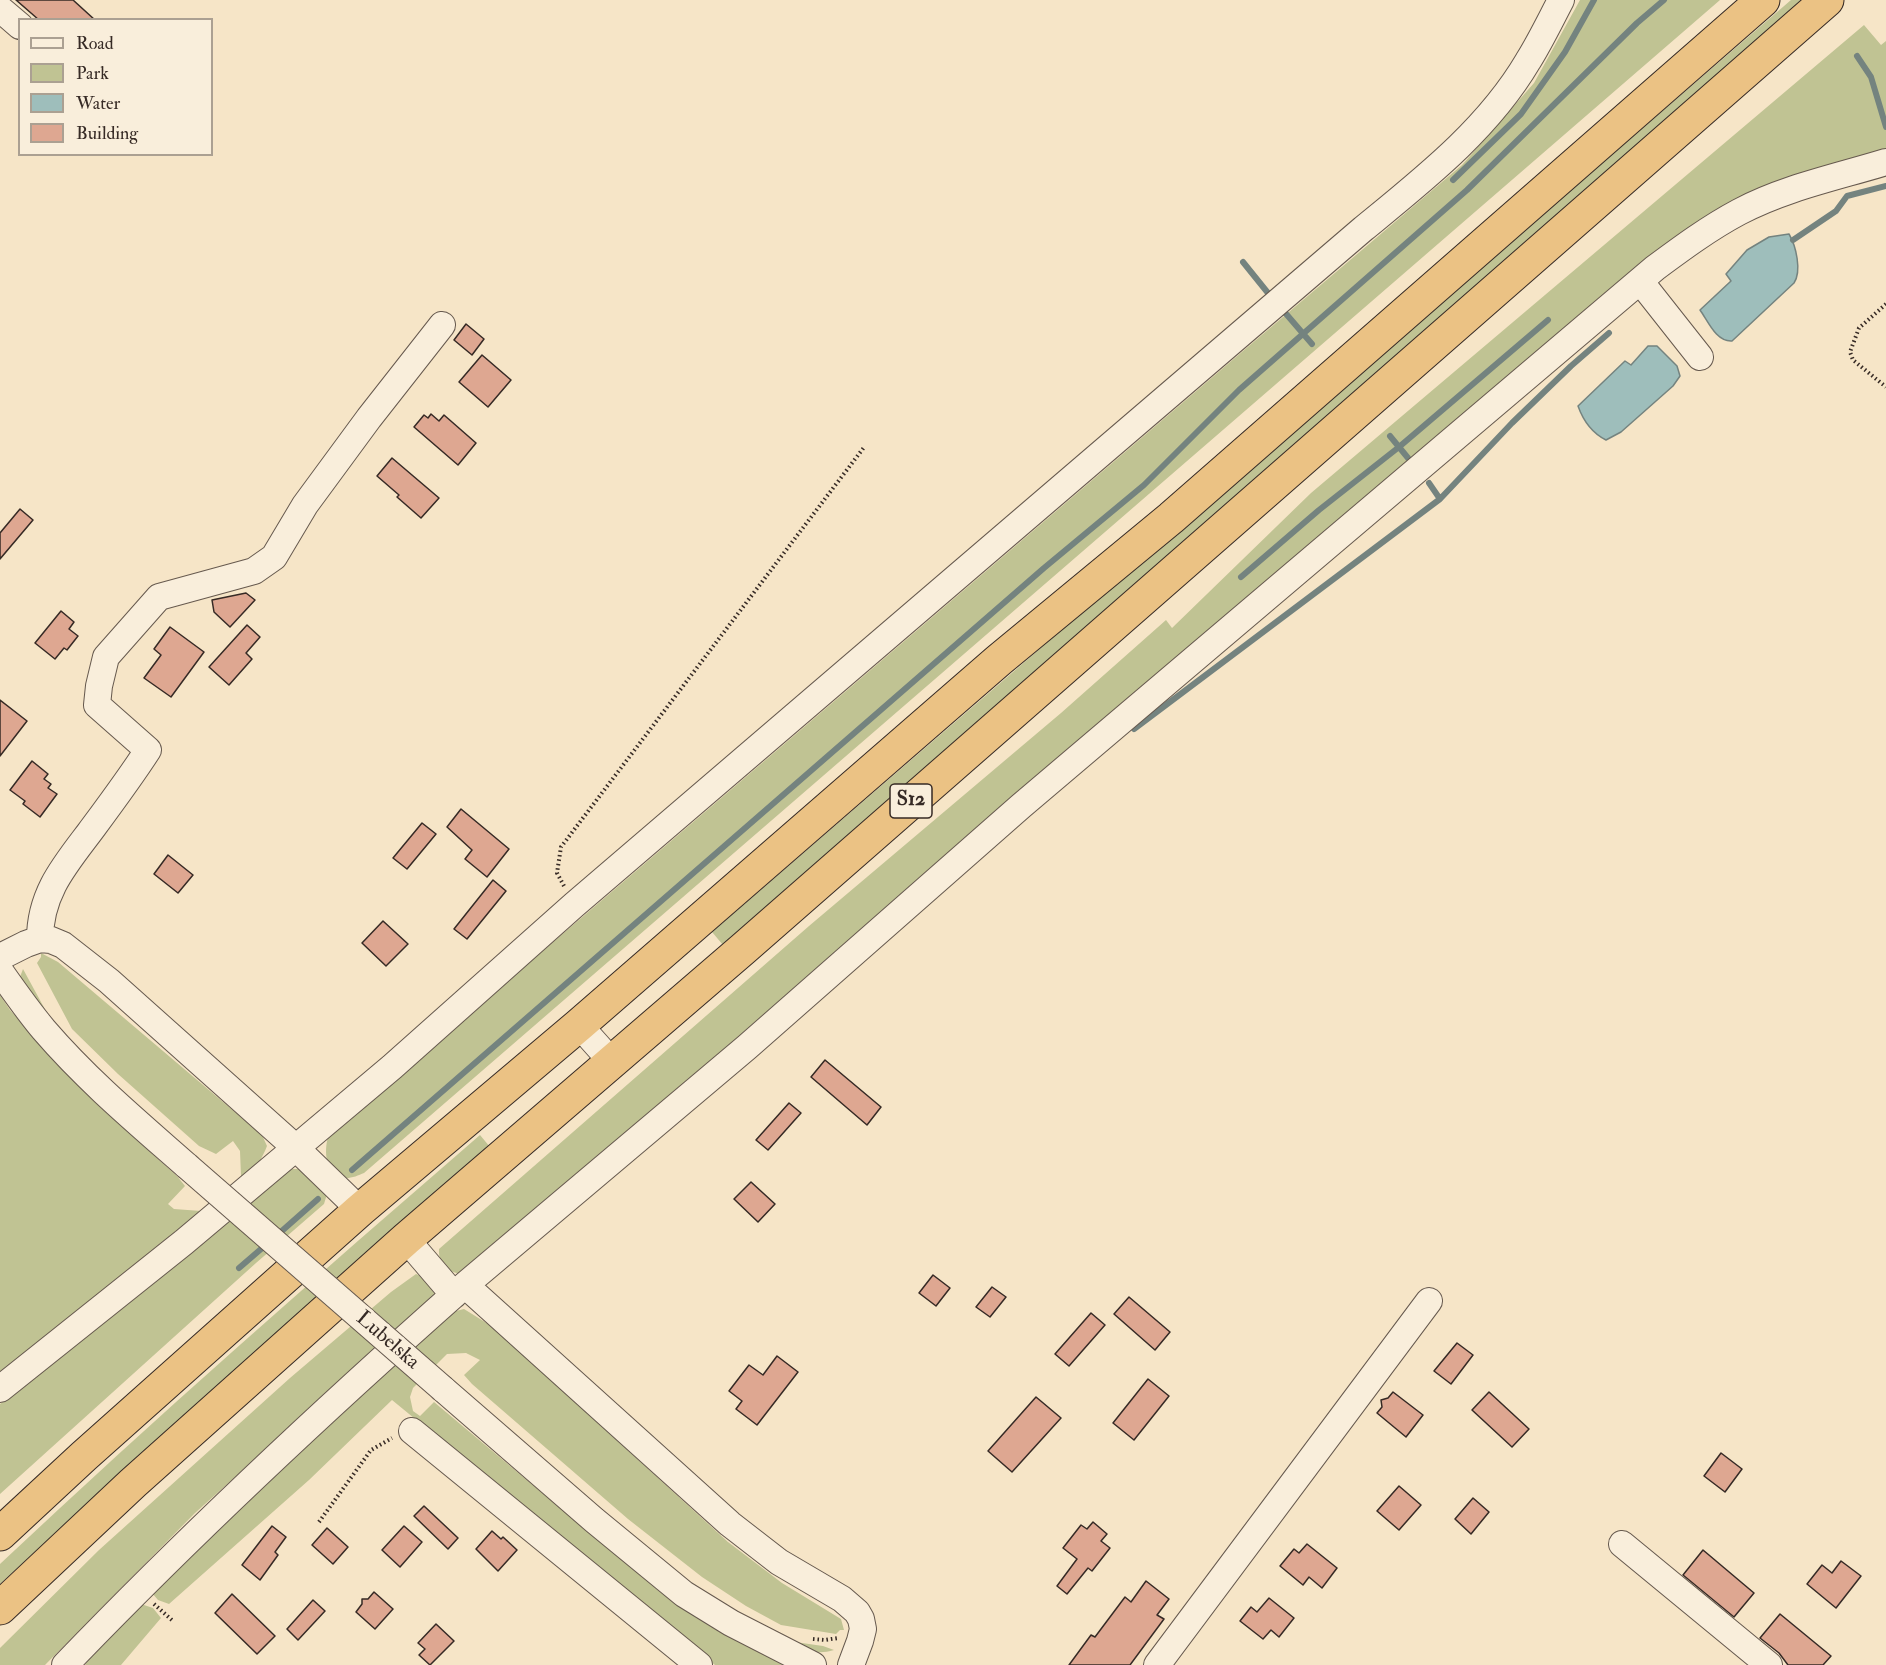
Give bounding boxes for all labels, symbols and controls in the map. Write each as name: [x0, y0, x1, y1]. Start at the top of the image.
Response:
legend: [18, 18, 213, 156]
text: Road: [76, 32, 114, 55]
text: Park: [76, 62, 109, 85]
text: Water: [76, 92, 120, 115]
text: Building: [76, 122, 138, 145]
road number: S12: [890, 784, 932, 818]
street label: Lubelska: [350, 1307, 424, 1375]

